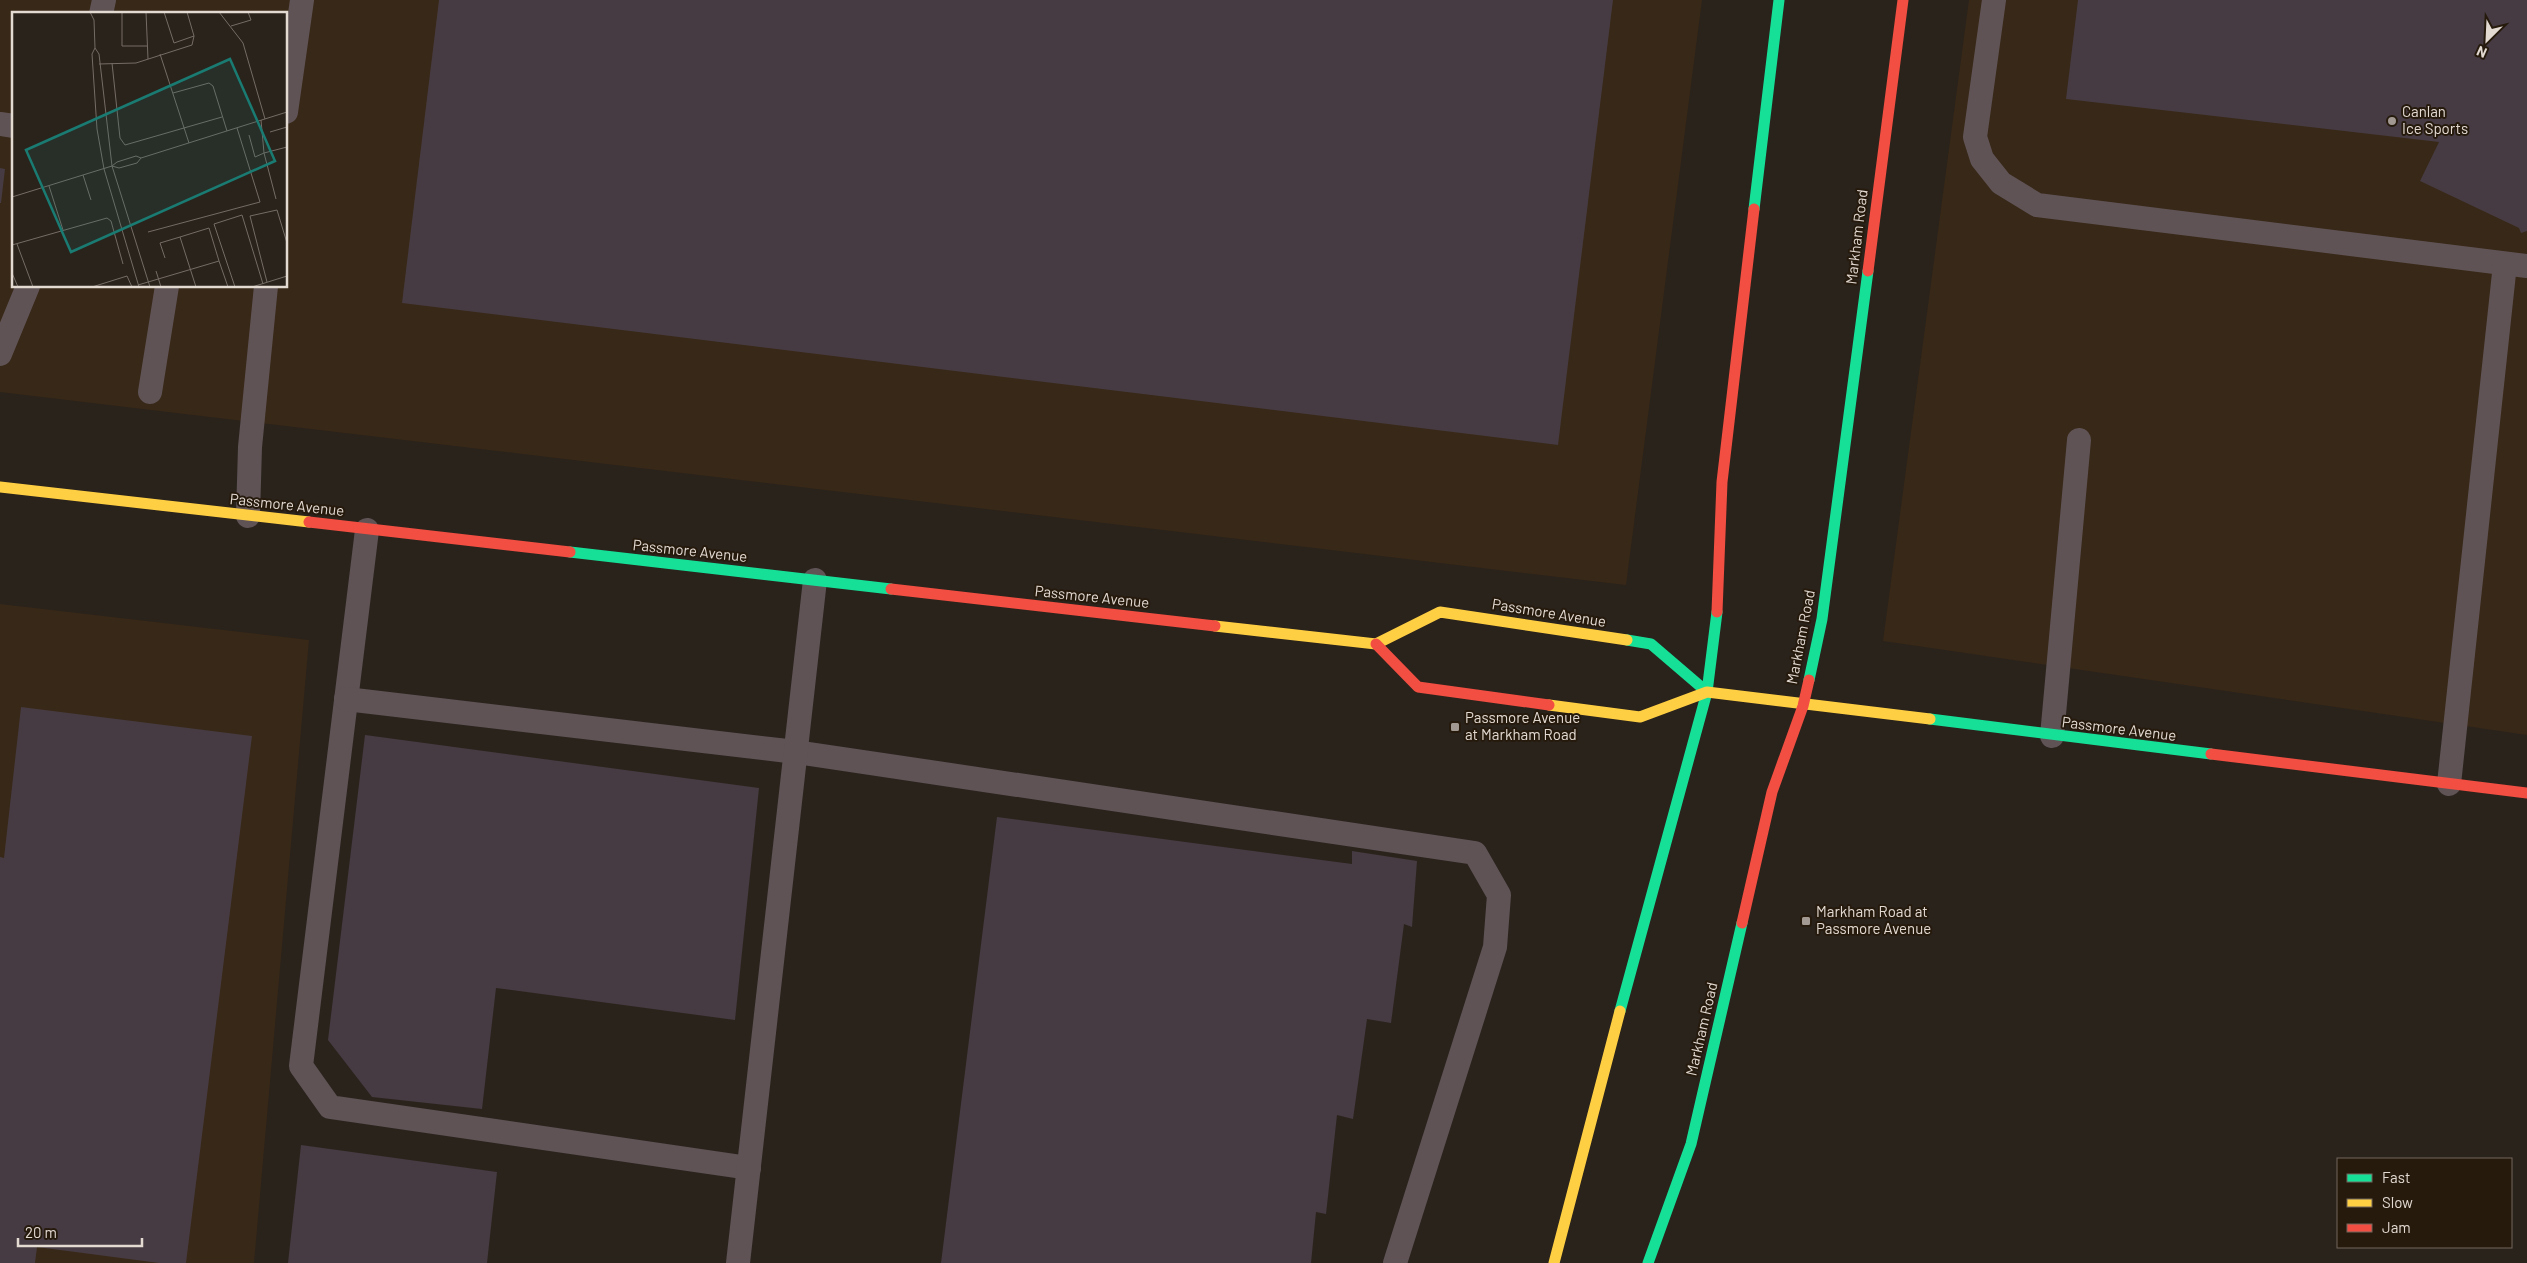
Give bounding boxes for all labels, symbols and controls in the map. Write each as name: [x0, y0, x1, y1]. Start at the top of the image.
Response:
inset map: [12, 12, 288, 288]
north arrow: [2462, 15, 2512, 65]
text: N: [2474, 43, 2489, 62]
place label: Canlan Ice Sports: [2402, 102, 2468, 137]
marker: Canlan Ice Sports: [2386, 115, 2398, 127]
street label: Markham Road: [1841, 188, 1871, 285]
street label: Passmore Avenue: [229, 489, 345, 519]
street label: Passmore Avenue: [632, 535, 748, 565]
street label: Passmore Avenue: [1034, 581, 1150, 611]
street label: Markham Road: [1782, 588, 1818, 685]
street label: Passmore Avenue: [1491, 594, 1607, 630]
place label: Passmore Avenue at Markham Road: [1465, 708, 1580, 743]
street label: Passmore Avenue: [2061, 712, 2177, 744]
marker: Passmore Avenue at Markham Road: [1449, 721, 1461, 733]
place label: Markham Road at Passmore Avenue: [1816, 902, 1931, 937]
marker: Markham Road at Passmore Avenue: [1800, 915, 1812, 927]
street label: Markham Road: [1681, 980, 1721, 1077]
legend: [2337, 1158, 2512, 1248]
text: Fast: [2382, 1168, 2410, 1186]
text: Slow: [2382, 1193, 2413, 1211]
scale bar: [18, 1216, 141, 1248]
text: Jam: [2382, 1218, 2411, 1236]
text: 20 m: [25, 1223, 57, 1241]

